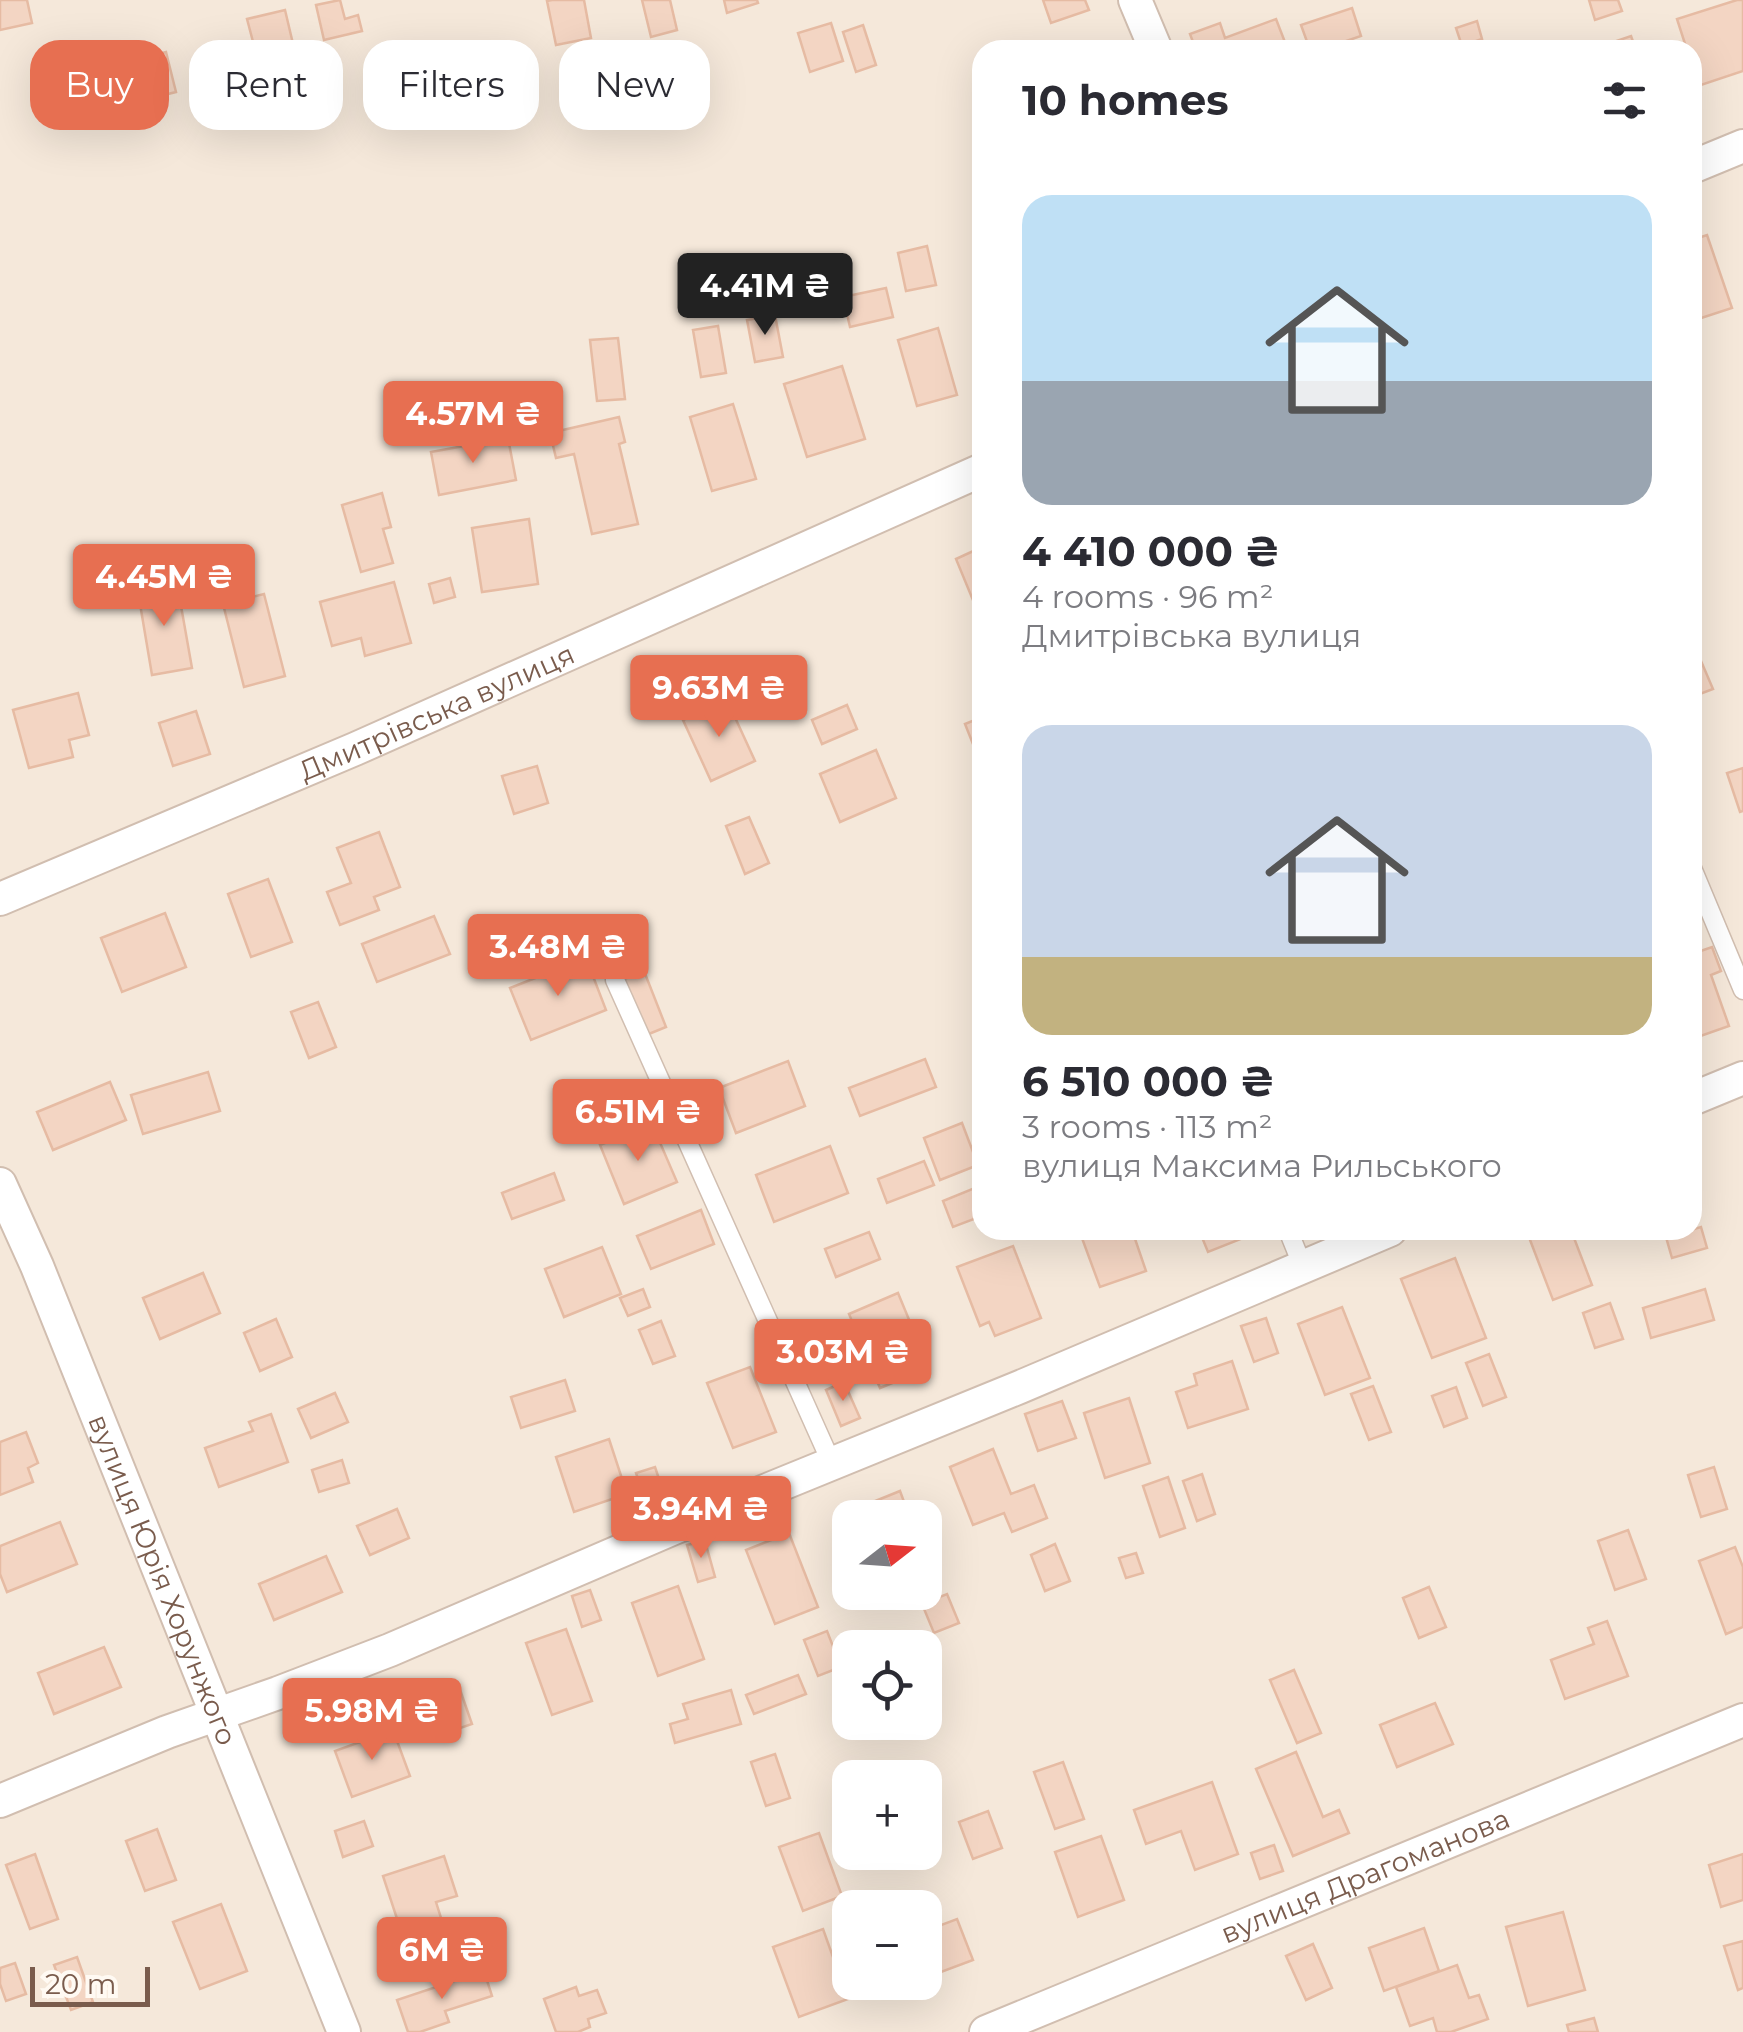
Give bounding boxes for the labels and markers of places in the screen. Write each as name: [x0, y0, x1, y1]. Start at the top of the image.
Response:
pin: 4.41M ₴: [673, 253, 857, 338]
pin: 4.57M ₴: [381, 381, 565, 466]
pin: 4.45M ₴: [72, 544, 256, 629]
pin: 9.63M ₴: [627, 655, 811, 740]
pin: 3.48M ₴: [466, 914, 650, 999]
pin: 6.51M ₴: [546, 1079, 730, 1164]
pin: 3.03M ₴: [751, 1319, 935, 1404]
pin: 3.94M ₴: [609, 1476, 793, 1561]
pin: 5.98M ₴: [280, 1678, 464, 1763]
pin: 6M ₴: [383, 1917, 501, 2002]

